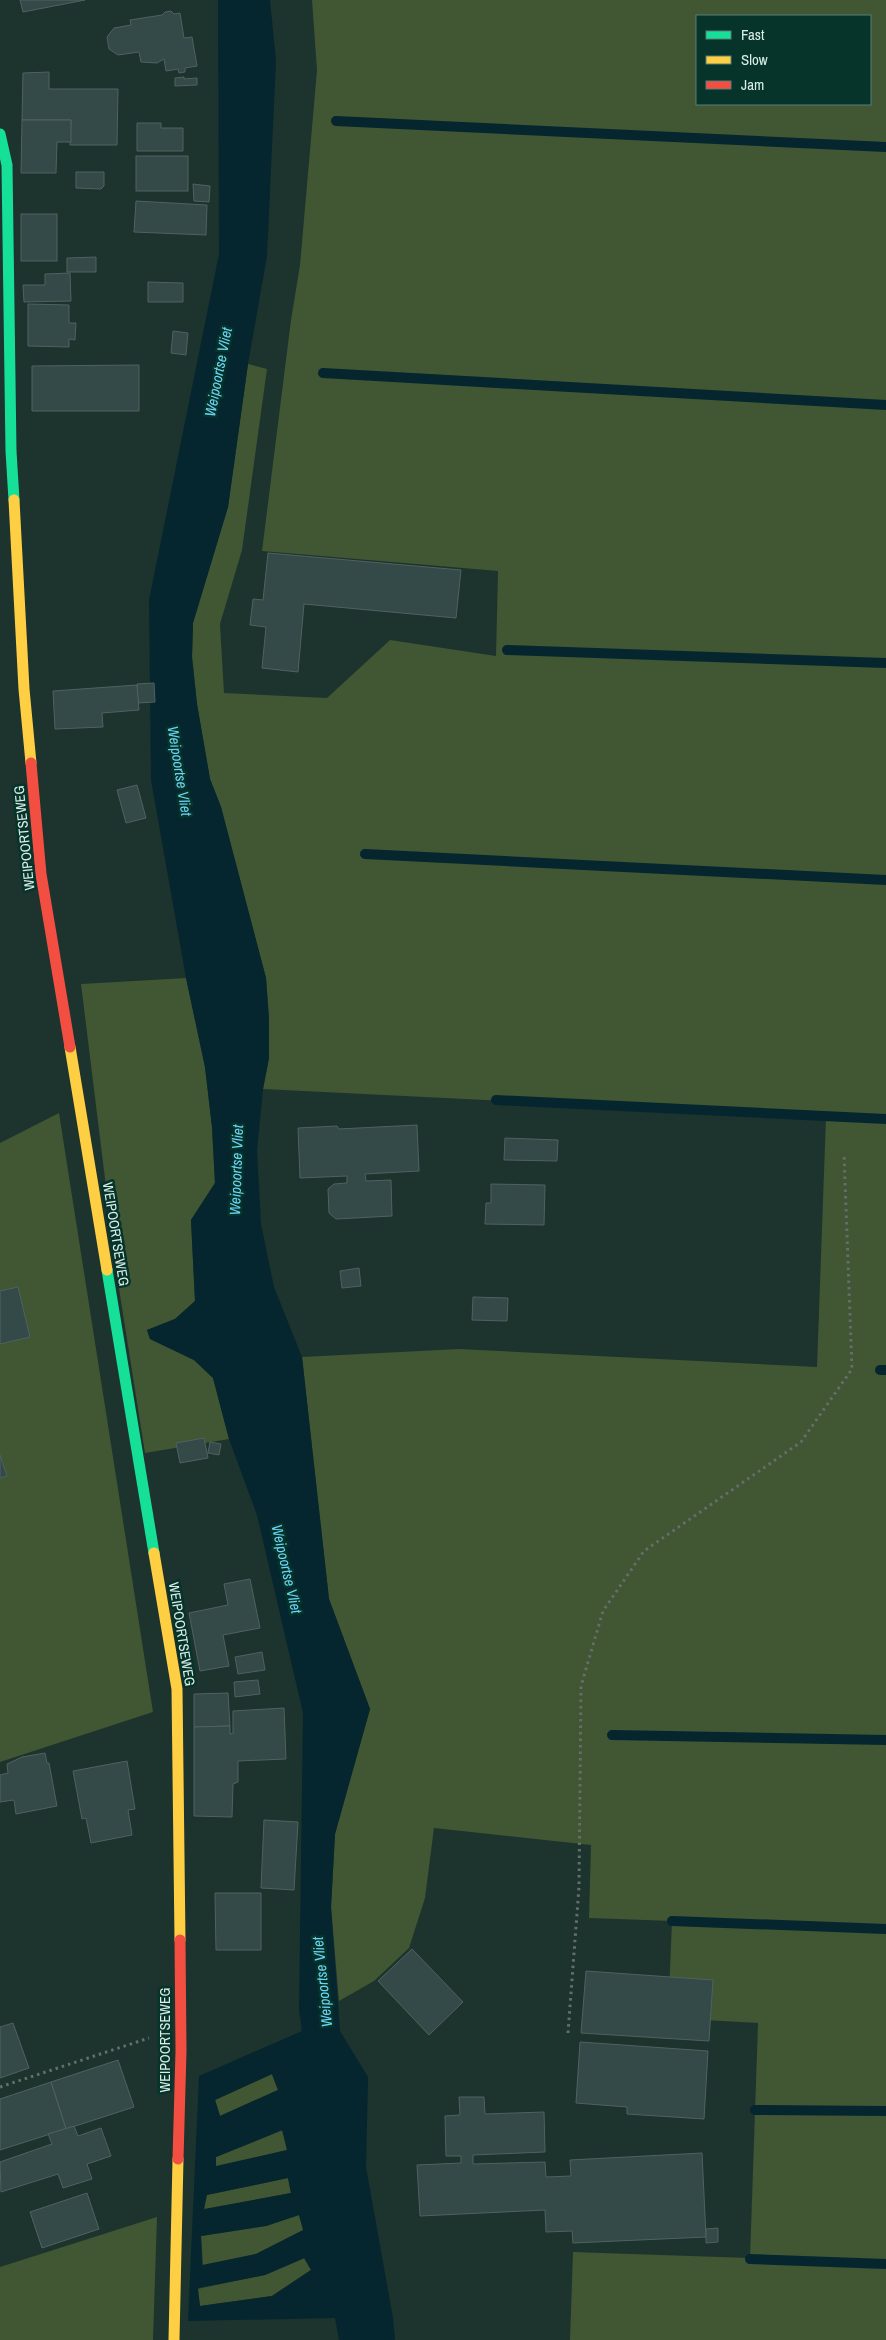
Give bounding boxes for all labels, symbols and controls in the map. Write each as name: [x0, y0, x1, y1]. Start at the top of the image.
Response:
legend: [696, 15, 871, 105]
text: Fast: [741, 24, 765, 45]
text: Slow: [741, 49, 768, 70]
text: Jam: [741, 74, 764, 95]
water label: Weipoortse Vliet: [199, 325, 237, 419]
water label: Weipoortse Vliet: [163, 725, 198, 818]
street label: WEIPOORTSEWEG: [10, 785, 38, 891]
water label: Weipoortse Vliet: [224, 1124, 248, 1216]
street label: WEIPOORTSEWEG: [99, 1181, 133, 1287]
water label: Weipoortse Vliet: [267, 1522, 308, 1616]
street label: WEIPOORTSEWEG: [165, 1581, 199, 1687]
water label: Weipoortse Vliet: [307, 1935, 337, 2028]
street label: WEIPOORTSEWEG: [156, 1987, 174, 2093]

